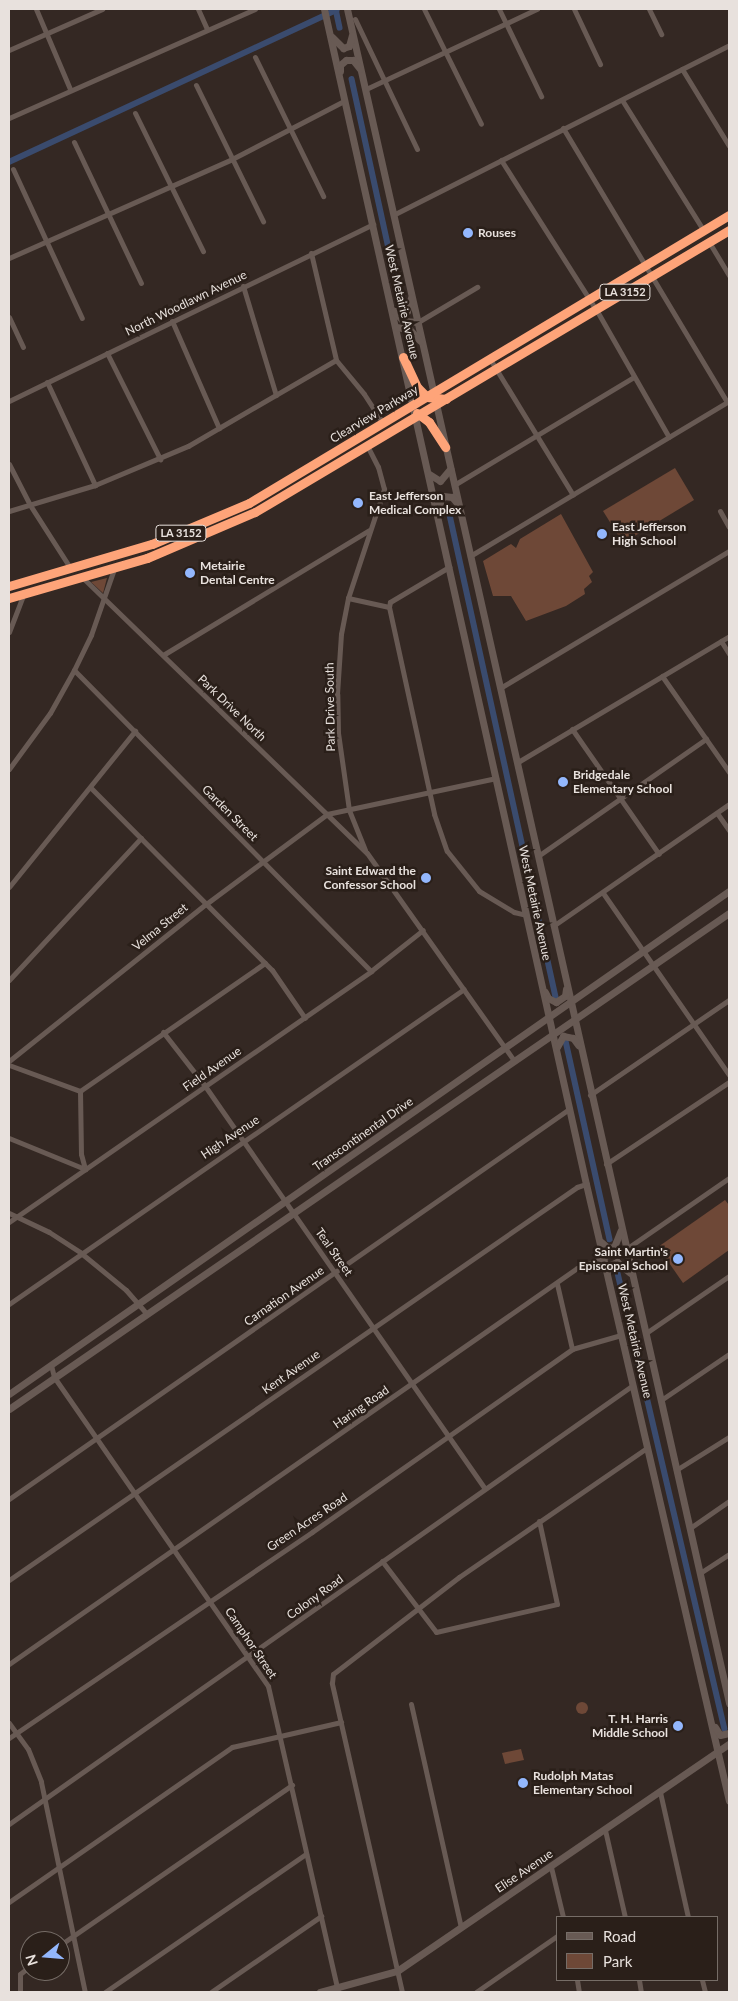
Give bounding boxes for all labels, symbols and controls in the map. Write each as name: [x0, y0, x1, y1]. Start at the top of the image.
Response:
place label: Rouses: [478, 226, 516, 240]
marker: Rouses: [462, 227, 474, 239]
street label: West Metairie Avenue: [382, 243, 422, 361]
street label: North Woodlawn Avenue: [123, 267, 249, 339]
road number: LA 3152: [599, 284, 651, 300]
street label: Clearview Parkway: [327, 382, 421, 446]
place label: East Jefferson Medical Complex: [369, 489, 461, 517]
marker: East Jefferson Medical Complex: [351, 496, 365, 510]
place label: East Jefferson High School: [612, 520, 687, 548]
road number: LA 3152: [155, 524, 207, 542]
marker: East Jefferson High School: [596, 528, 608, 540]
place label: Metairie Dental Centre: [200, 559, 275, 587]
marker: Metairie Dental Centre: [184, 567, 196, 579]
street label: Park Drive South: [322, 662, 338, 752]
street label: Park Drive North: [195, 672, 269, 744]
place label: Bridgedale Elementary School: [573, 768, 673, 796]
marker: Bridgedale Elementary School: [557, 776, 569, 788]
street label: Garden Street: [199, 782, 261, 844]
street label: West Metairie Avenue: [516, 844, 554, 962]
place label: Saint Edward the Confessor School: [323, 864, 416, 892]
marker: Saint Edward the Confessor School: [420, 872, 432, 884]
street label: Velma Street: [129, 900, 191, 954]
street label: Field Avenue: [180, 1044, 244, 1094]
street label: Transcontinental Drive: [310, 1094, 416, 1174]
street label: High Avenue: [198, 1112, 262, 1162]
street label: Teal Street: [312, 1225, 356, 1279]
place label: Saint Martin's Episcopal School: [579, 1245, 668, 1273]
marker: Saint Martin's Episcopal School: [672, 1253, 684, 1265]
street label: Carnation Avenue: [241, 1263, 327, 1329]
street label: West Metairie Avenue: [615, 1282, 655, 1400]
street label: Kent Avenue: [259, 1347, 323, 1397]
street label: Haring Road: [330, 1383, 392, 1431]
street label: Green Acres Road: [264, 1490, 350, 1554]
street label: Colony Road: [284, 1572, 346, 1622]
street label: Camphor Street: [222, 1605, 280, 1681]
place label: T. H. Harris Middle School: [592, 1712, 668, 1740]
marker: T. H. Harris Middle School: [672, 1720, 684, 1732]
place label: Rudolph Matas Elementary School: [533, 1769, 633, 1797]
marker: Rudolph Matas Elementary School: [517, 1777, 529, 1789]
street label: Elise Avenue: [492, 1846, 556, 1896]
legend: [556, 1916, 718, 1981]
text: Road: [603, 1927, 636, 1945]
north arrow: [20, 1931, 70, 1981]
text: Park: [603, 1952, 632, 1970]
text: N: [21, 1953, 41, 1968]

